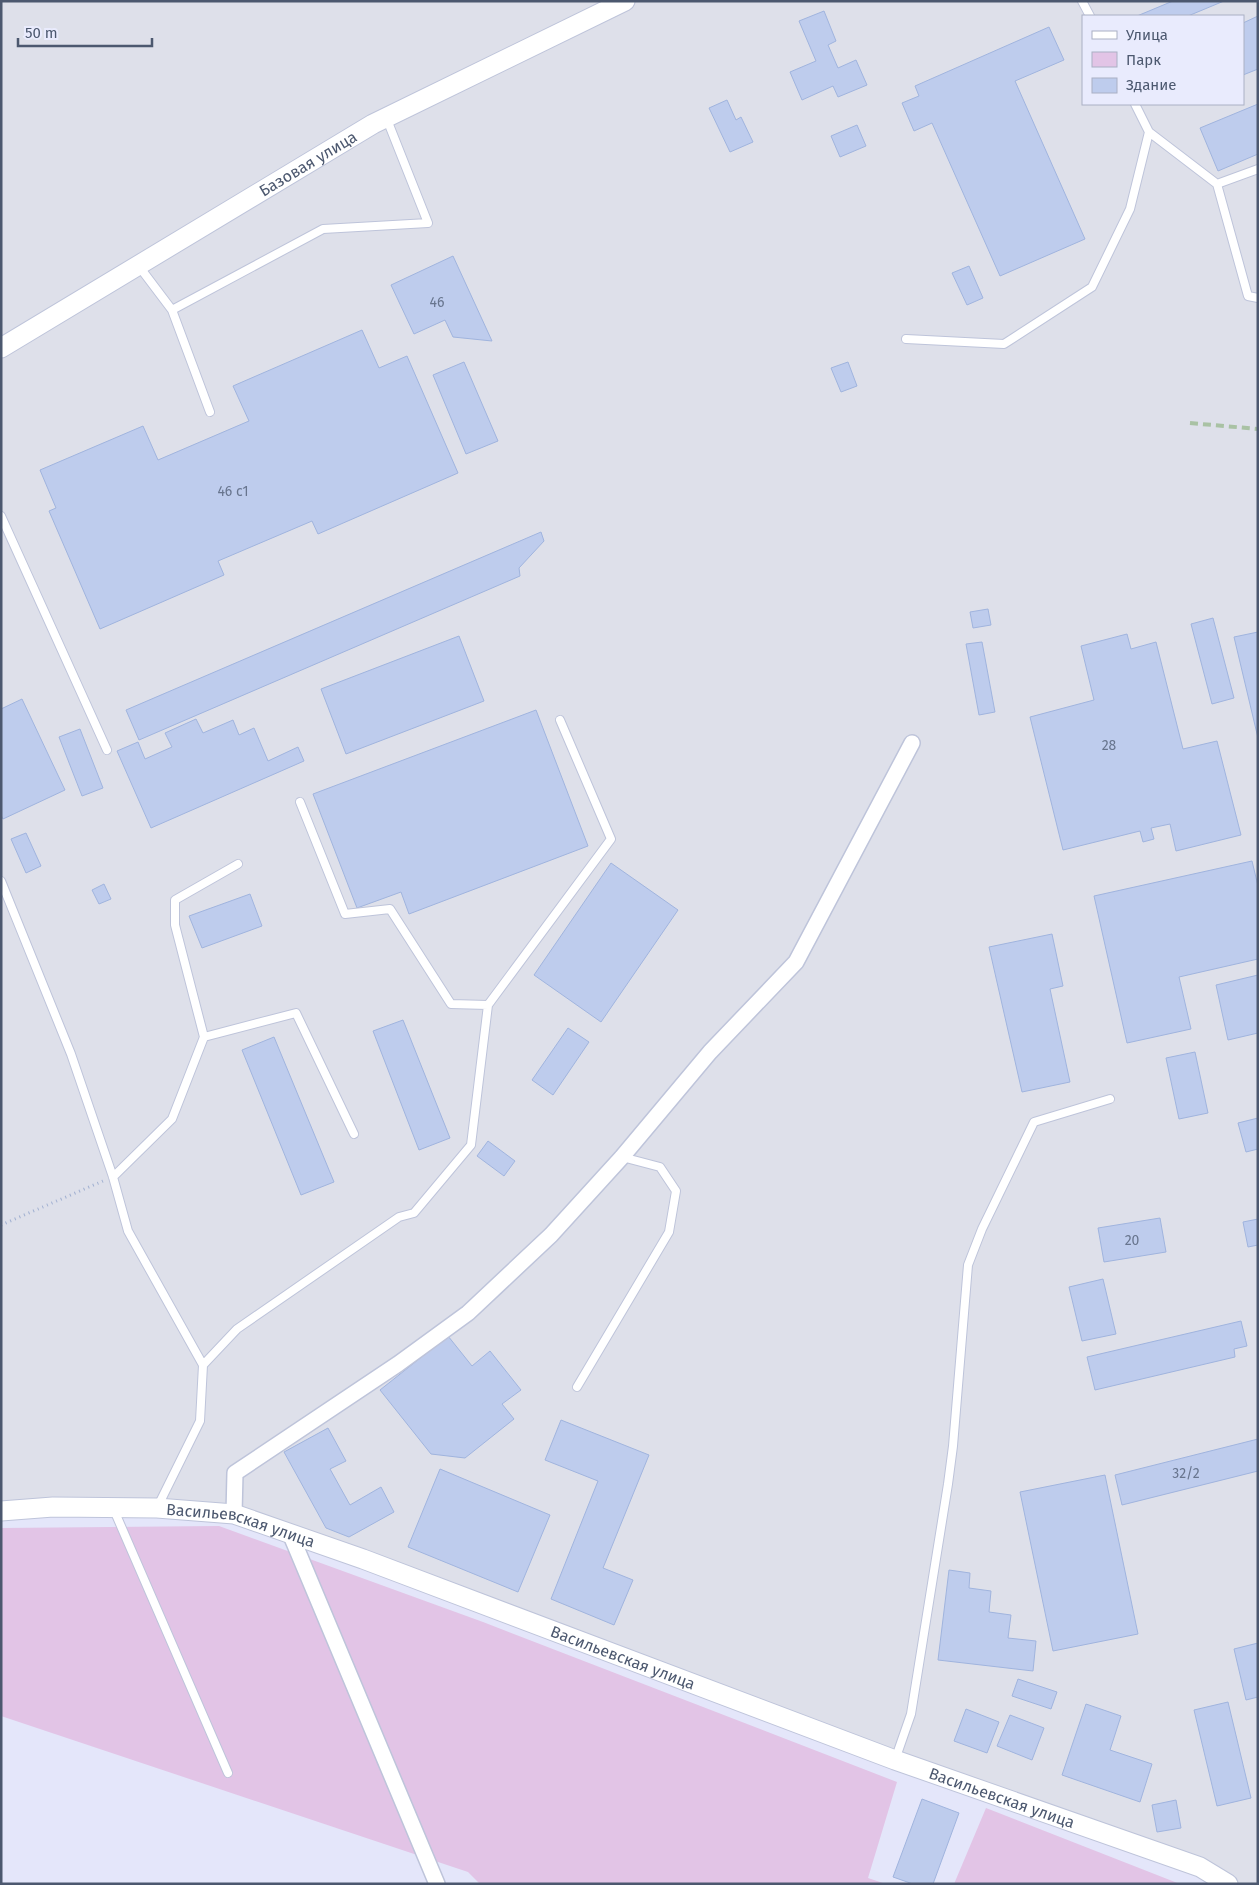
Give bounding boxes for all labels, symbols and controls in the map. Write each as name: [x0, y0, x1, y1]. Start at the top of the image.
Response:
scale bar: [18, 15, 151, 47]
legend: [1082, 15, 1244, 105]
text: 50 m: [25, 24, 58, 42]
text: Улица: [1126, 26, 1168, 44]
text: Парк: [1126, 51, 1161, 69]
text: Здание: [1126, 76, 1176, 94]
street label: Базовая улица: [255, 127, 360, 200]
house number: 46: [430, 294, 444, 311]
house number: 46 с1: [217, 483, 249, 500]
house number: 28: [1102, 737, 1117, 754]
house number: 20: [1125, 1232, 1140, 1249]
house number: 32/2: [1172, 1465, 1200, 1482]
street label: Васильевская улица: [166, 1499, 318, 1551]
street label: Васильевская улица: [548, 1621, 698, 1693]
street label: Васильевская улица: [927, 1763, 1077, 1832]

